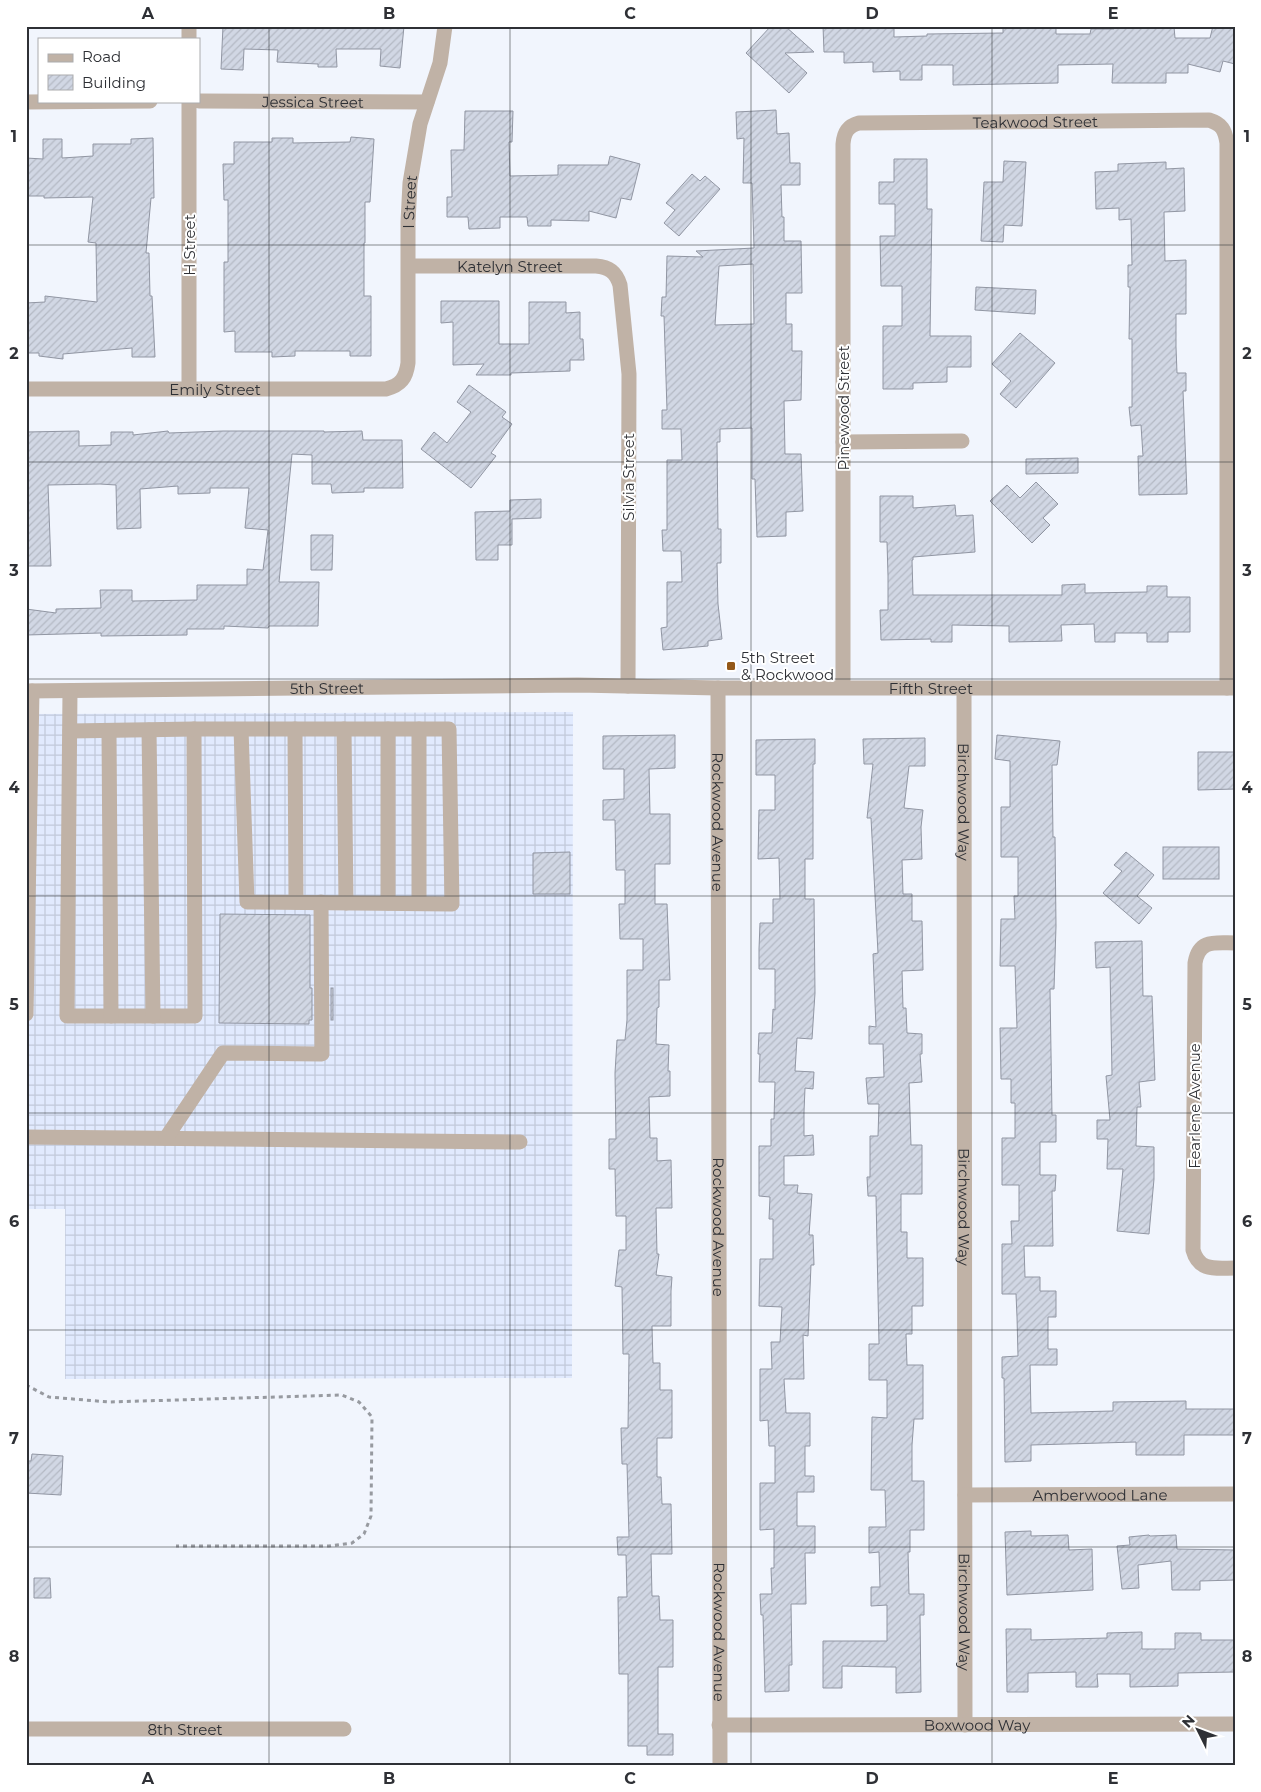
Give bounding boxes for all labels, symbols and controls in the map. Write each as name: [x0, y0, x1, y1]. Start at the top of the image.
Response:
text: A: [141, 4, 155, 23]
text: B: [383, 4, 395, 23]
text: C: [624, 4, 636, 23]
text: D: [865, 4, 879, 23]
text: E: [1108, 4, 1118, 23]
legend: [38, 38, 200, 102]
text: Road: [82, 47, 121, 66]
text: Building: [82, 73, 146, 92]
street label: Jessica Street: [261, 92, 364, 111]
street label: Teakwood Street: [973, 111, 1098, 132]
text: 1: [11, 127, 17, 146]
text: 1: [1244, 127, 1250, 146]
street label: I Street: [399, 173, 421, 229]
street label: H Street: [180, 214, 199, 276]
street label: Katelyn Street: [457, 257, 563, 276]
text: 2: [9, 344, 19, 363]
text: 2: [1242, 344, 1252, 363]
street label: Pinewood Street: [834, 345, 853, 471]
street label: Emily Street: [169, 380, 261, 399]
street label: Silvia Street: [619, 433, 638, 521]
text: 3: [8, 561, 19, 580]
text: 3: [1241, 561, 1252, 580]
place label: 5th Street & Rockwood: [741, 648, 834, 684]
marker: 5th Street & Rockwood: [725, 660, 737, 672]
street label: 5th Street: [290, 678, 364, 698]
street label: Fifth Street: [889, 679, 973, 698]
street label: Birchwood Way: [955, 743, 974, 862]
street label: Rockwood Avenue: [709, 752, 728, 892]
text: 4: [8, 778, 20, 797]
text: 4: [1241, 778, 1253, 797]
text: 5: [9, 995, 19, 1014]
text: 5: [1242, 995, 1252, 1014]
street label: Fearlene Avenue: [1185, 1043, 1204, 1169]
street label: Birchwood Way: [955, 1148, 974, 1267]
street label: Rockwood Avenue: [709, 1157, 729, 1297]
text: 6: [9, 1212, 19, 1231]
text: 6: [1242, 1212, 1252, 1231]
text: 7: [9, 1429, 19, 1448]
text: 7: [1242, 1429, 1252, 1448]
street label: Amberwood Lane: [1032, 1485, 1168, 1504]
street label: Birchwood Way: [955, 1553, 974, 1672]
street label: Rockwood Avenue: [710, 1562, 729, 1702]
text: 8: [9, 1647, 19, 1666]
text: 8: [1242, 1647, 1252, 1666]
north arrow: [1174, 1704, 1224, 1754]
text: N: [1178, 1711, 1199, 1732]
street label: Boxwood Way: [924, 1715, 1031, 1734]
street label: 8th Street: [147, 1720, 223, 1739]
text: A: [141, 1769, 155, 1788]
text: B: [383, 1769, 395, 1788]
text: C: [624, 1769, 636, 1788]
text: D: [865, 1769, 879, 1788]
text: E: [1108, 1769, 1118, 1788]

